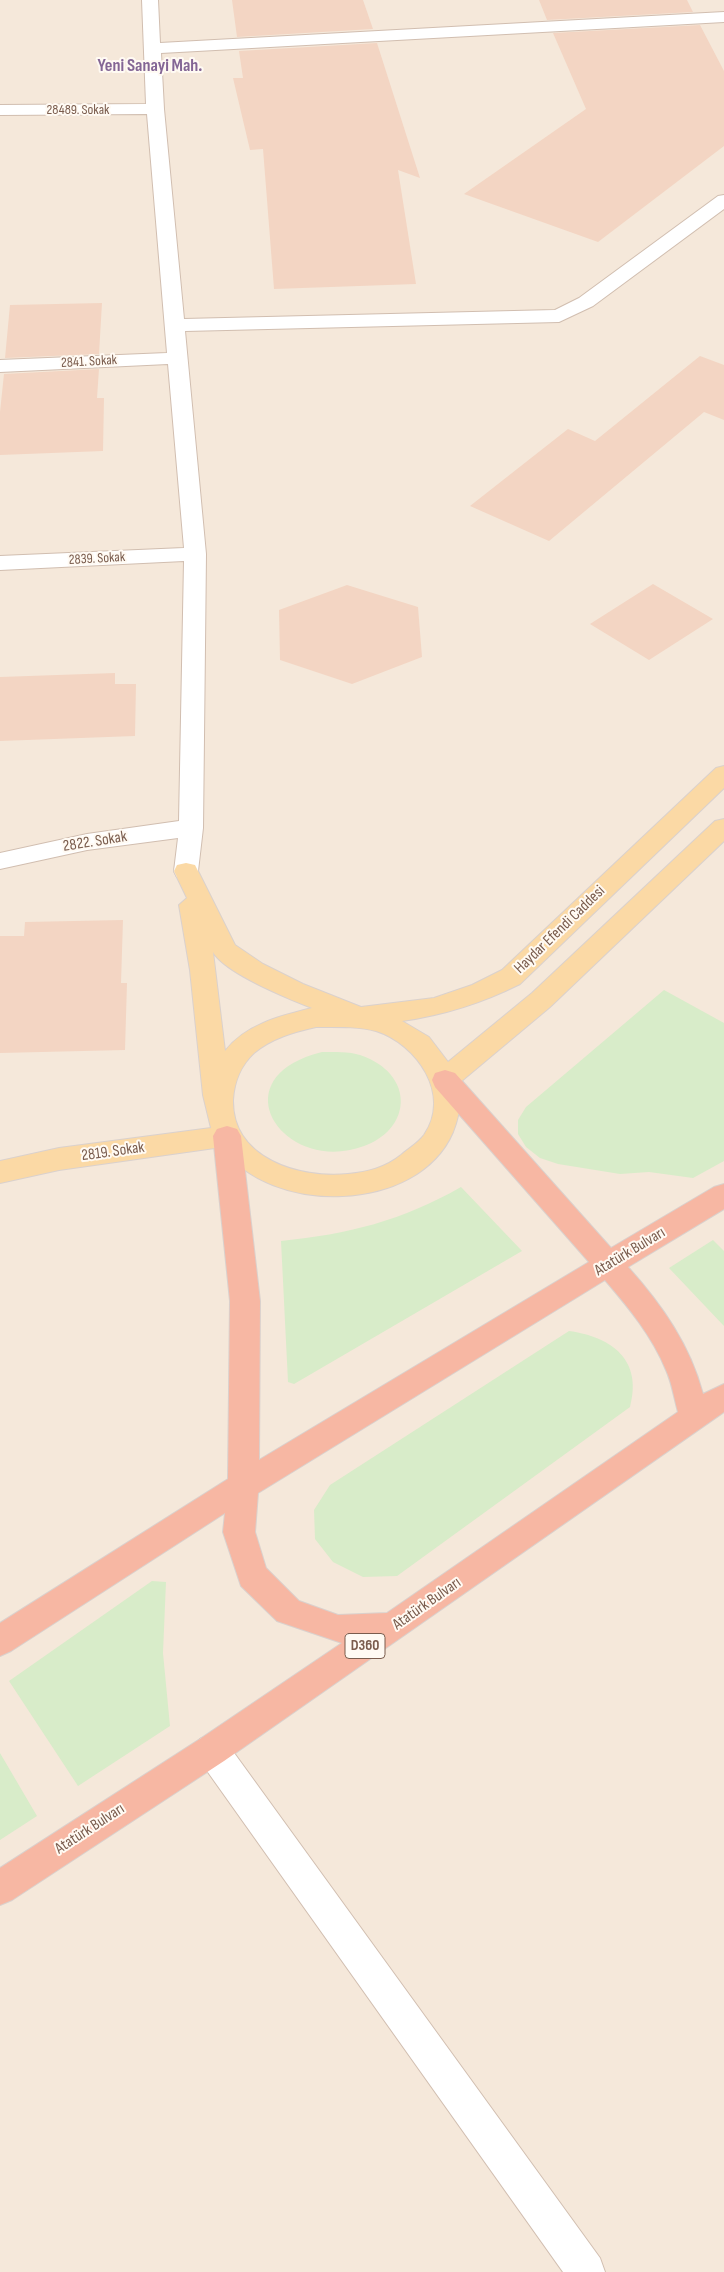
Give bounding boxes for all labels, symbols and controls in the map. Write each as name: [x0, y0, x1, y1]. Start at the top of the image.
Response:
district label: Yeni Sanayi Mah.: [98, 55, 202, 77]
street label: 28489. Sokak: [47, 102, 109, 118]
street label: 2841. Sokak: [61, 352, 117, 372]
street label: 2839. Sokak: [68, 549, 126, 569]
street label: 2822. Sokak: [62, 827, 128, 857]
street label: Haydar Efendi Caddesi: [511, 882, 609, 978]
street label: 2819. Sokak: [80, 1138, 146, 1166]
street label: Atatürk Bulvarı: [591, 1223, 669, 1281]
street label: Atatürk Bulvarı: [389, 1573, 465, 1635]
road number: D360: [345, 1634, 385, 1658]
street label: Atatürk Bulvarı: [52, 1799, 128, 1859]

